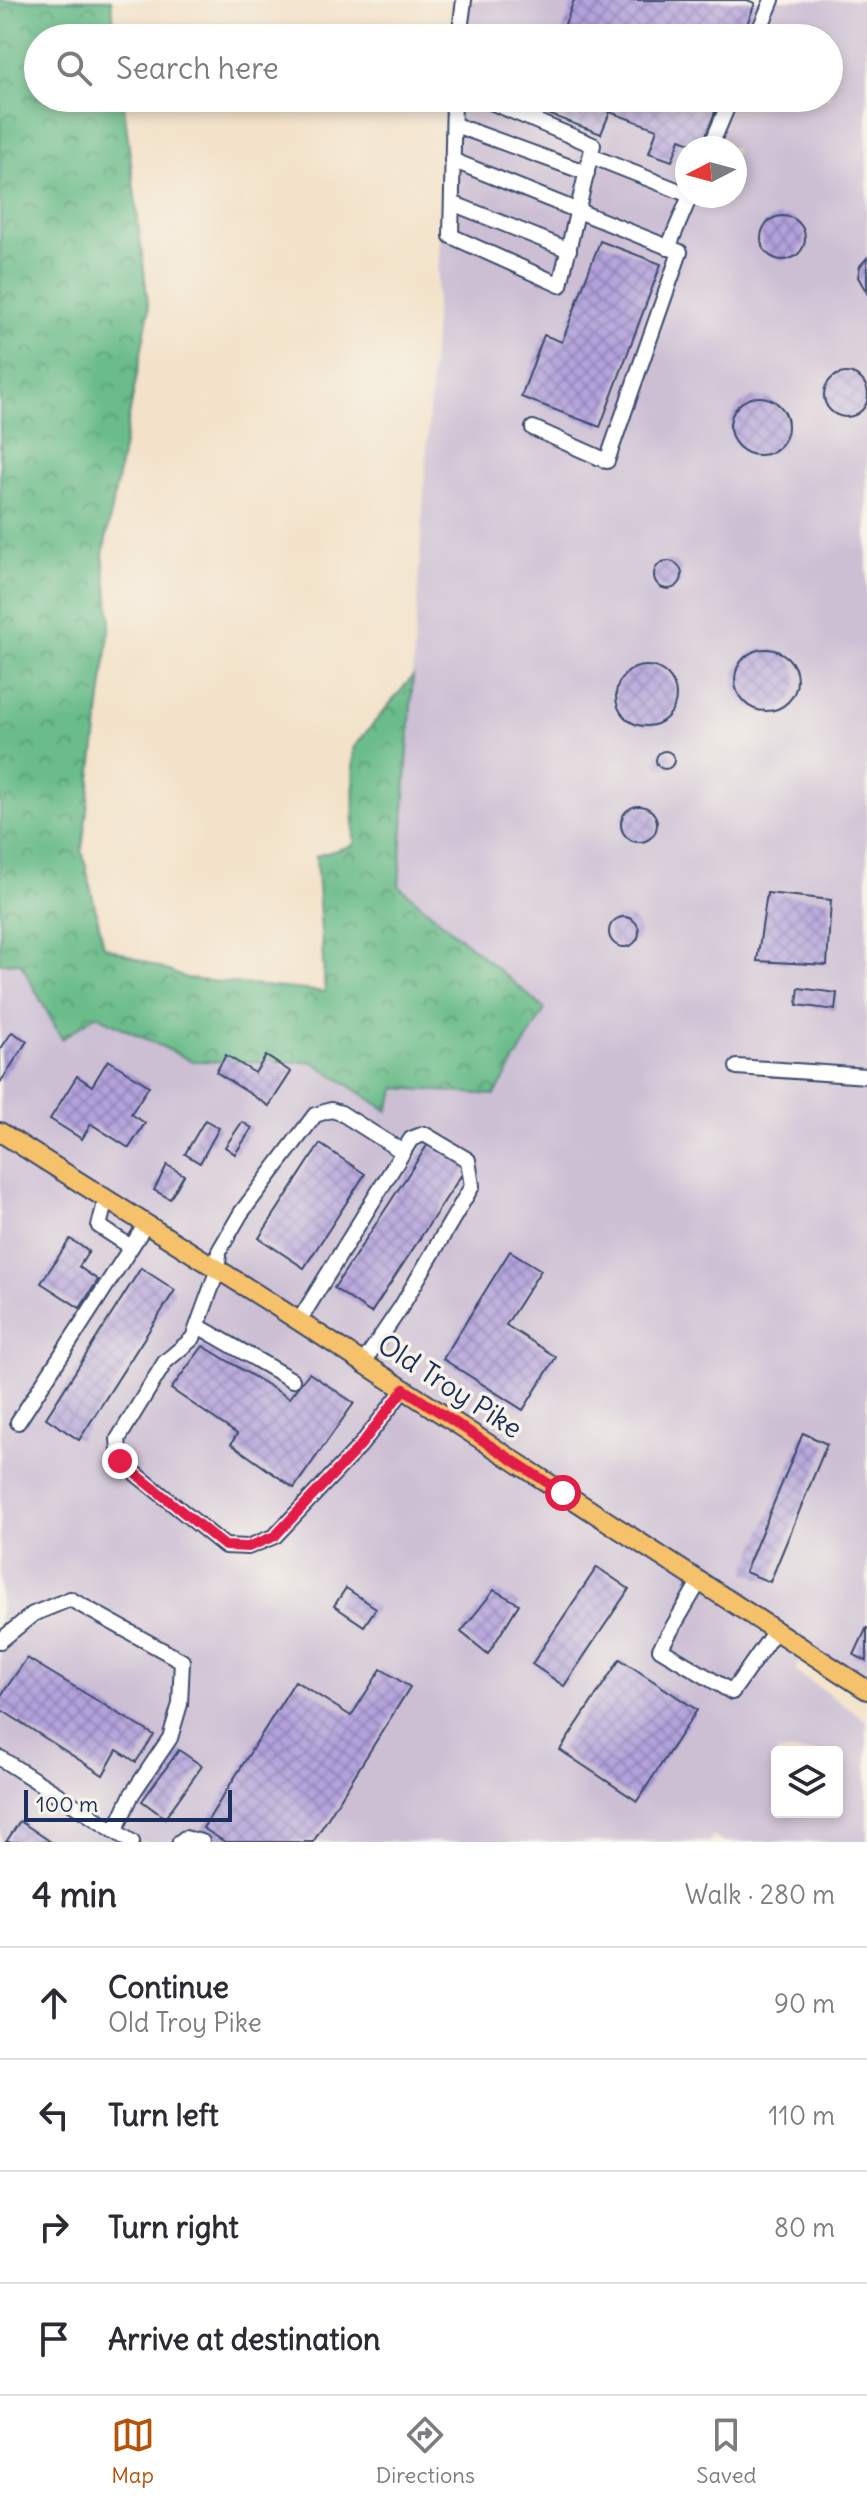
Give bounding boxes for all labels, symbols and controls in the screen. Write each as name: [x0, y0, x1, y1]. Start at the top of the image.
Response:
search box: [24, 24, 843, 112]
icon: search: [52, 46, 96, 90]
text: Search here: [116, 49, 279, 87]
north arrow: [675, 136, 747, 208]
street label: Old Troy Pike: [371, 1326, 529, 1446]
route end: [102, 1443, 138, 1479]
route start: [545, 1475, 581, 1511]
map controls: [771, 1746, 843, 1818]
button: layers: [771, 1746, 843, 1818]
scale bar: [24, 1786, 232, 1822]
text: 100 m: [36, 1790, 98, 1818]
text: 4 min: [32, 1873, 117, 1916]
text: Walk · 280 m: [685, 1878, 835, 1911]
text: Continue: [108, 1968, 229, 2006]
icon: ahead: [32, 1981, 76, 2025]
text: 90 m: [774, 1987, 835, 2020]
text: Old Troy Pike: [108, 2006, 262, 2039]
icon: left: [32, 2093, 76, 2137]
text: Turn left: [108, 2096, 219, 2134]
text: 110 m: [768, 2099, 835, 2132]
icon: right: [32, 2205, 76, 2249]
text: Turn right: [108, 2208, 239, 2246]
text: 80 m: [774, 2211, 835, 2244]
icon: arrive: [32, 2317, 76, 2361]
text: Arrive at destination: [108, 2320, 380, 2358]
tab: Map: [111, 2413, 155, 2489]
tab: Directions: [376, 2413, 475, 2489]
tab: Saved: [696, 2413, 756, 2489]

